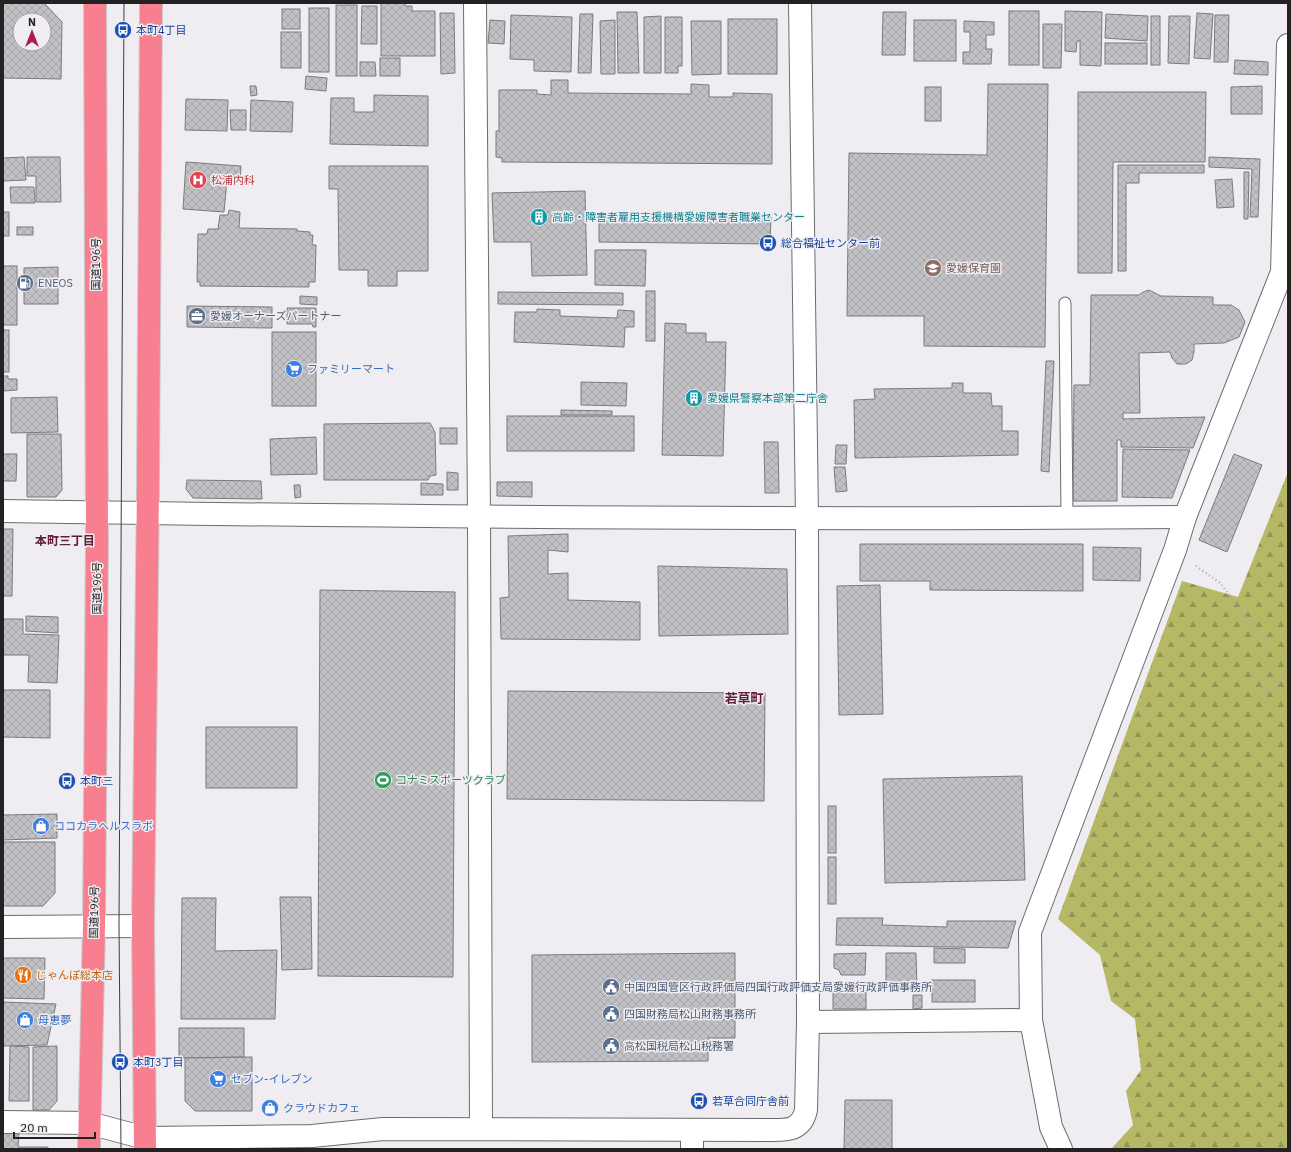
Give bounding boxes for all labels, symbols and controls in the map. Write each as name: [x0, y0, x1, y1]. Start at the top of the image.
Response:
north arrow: [12, 12, 52, 52]
text: N: [28, 15, 36, 29]
bus stop icon: 本町4丁目: [113, 20, 133, 40]
place label: 本町4丁目: [136, 23, 187, 37]
hospital icon: 松浦内科: [188, 170, 208, 190]
place label: 松浦内科: [211, 173, 255, 187]
building icon: 高齢・障害者雇用支援機構愛媛障害者職業センター: [529, 207, 549, 227]
place label: 高齢・障害者雇用支援機構愛媛障害者職業センター: [552, 210, 805, 224]
bus stop icon: 総合福祉センター前: [758, 233, 778, 253]
place label: 総合福祉センター前: [781, 236, 880, 250]
street label: 国道196号: [89, 238, 103, 290]
school or university icon: 愛媛保育園: [923, 258, 943, 278]
place label: 愛媛保育園: [946, 261, 1001, 275]
fuel station icon: ENEOS: [15, 273, 35, 293]
place label: ENEOS: [38, 276, 73, 290]
office icon: 愛媛オーナーズパートナー: [187, 306, 207, 326]
place label: 愛媛オーナーズパートナー: [210, 309, 341, 323]
supermarket icon: ファミリーマート: [284, 359, 304, 379]
place label: ファミリーマート: [307, 362, 395, 376]
building icon: 愛媛県警察本部第二庁舎: [684, 388, 704, 408]
place label: 愛媛県警察本部第二庁舎: [707, 391, 828, 405]
district label: 本町三丁目: [35, 533, 95, 548]
street label: 国道196号: [90, 562, 104, 614]
district label: 若草町: [724, 690, 764, 707]
sports icon: コナミスポーツクラブ: [373, 770, 393, 790]
bus stop icon: 本町三: [57, 771, 77, 791]
place label: コナミスポーツクラブ: [396, 773, 506, 787]
place label: 本町三: [80, 774, 113, 788]
shop icon: ココカラヘルスラボ: [31, 816, 51, 836]
place label: ココカラヘルスラボ: [54, 819, 153, 833]
street label: 国道196号: [87, 885, 101, 939]
restaurant icon: じゃんぼ総本店: [13, 965, 33, 985]
place label: じゃんぼ総本店: [36, 968, 113, 982]
public building icon: 中国四国管区行政評価局四国行政評価支局愛媛行政評価事務所: [601, 977, 621, 997]
place label: 中国四国管区行政評価局四国行政評価支局愛媛行政評価事務所: [624, 980, 933, 994]
public building icon: 四国財務局松山財務事務所: [601, 1004, 621, 1024]
place label: 四国財務局松山財務事務所: [624, 1007, 757, 1021]
shop icon: 母恵夢: [15, 1010, 35, 1030]
place label: 母恵夢: [38, 1013, 71, 1027]
public building icon: 高松国税局松山税務署: [601, 1036, 621, 1056]
place label: 高松国税局松山税務署: [624, 1039, 734, 1053]
bus stop icon: 本町3丁目: [110, 1052, 130, 1072]
place label: 本町3丁目: [133, 1055, 184, 1069]
supermarket icon: セブン-イレブン: [208, 1069, 228, 1089]
place label: セブン-イレブン: [231, 1072, 312, 1086]
bus stop icon: 若草合同庁舎前: [689, 1091, 709, 1111]
place label: 若草合同庁舎前: [712, 1094, 789, 1108]
shop icon: クラウドカフェ: [260, 1098, 280, 1118]
place label: クラウドカフェ: [283, 1101, 360, 1115]
scale bar: [14, 1114, 95, 1140]
text: 20 m: [20, 1120, 48, 1135]

